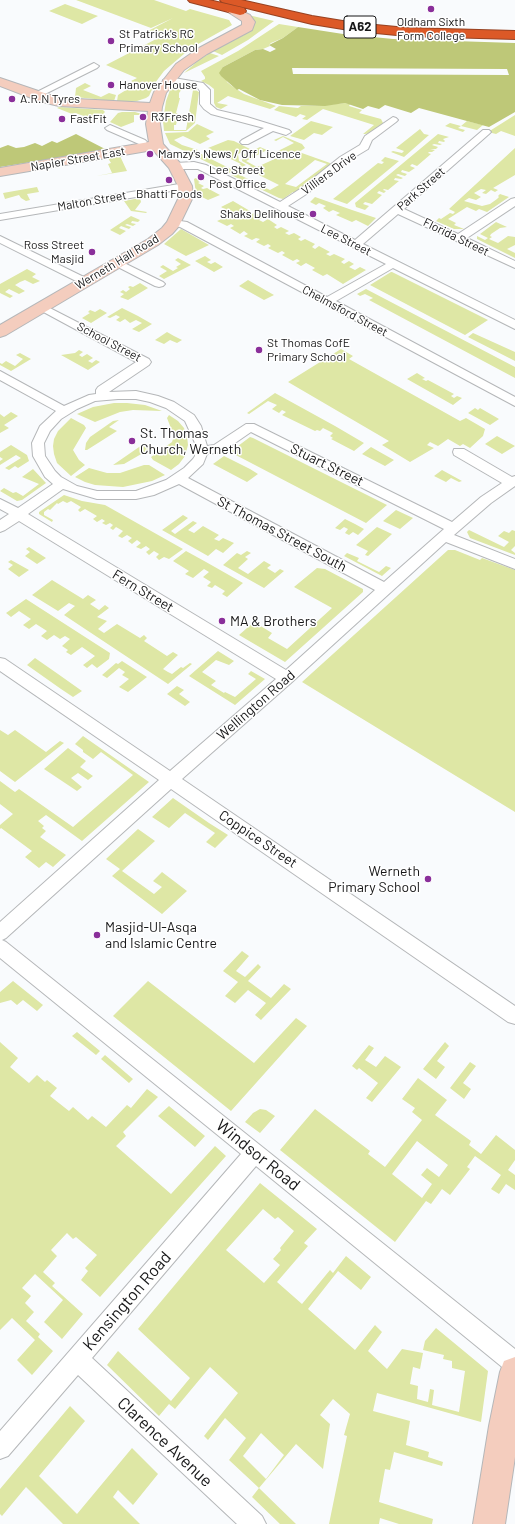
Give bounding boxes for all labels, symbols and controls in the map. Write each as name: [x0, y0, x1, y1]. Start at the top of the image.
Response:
marker: Oldham Sixth Form College: [426, 4, 436, 14]
place label: Oldham Sixth Form College: [397, 15, 465, 43]
road number: A62: [344, 16, 376, 38]
place label: St Patrick's RC Primary School: [119, 27, 198, 55]
marker: St Patrick's RC Primary School: [106, 36, 116, 46]
place label: Hanover House: [119, 78, 197, 92]
marker: Hanover House: [106, 80, 116, 90]
place label: A.R.N Tyres: [20, 92, 80, 106]
marker: A.R.N Tyres: [7, 94, 17, 104]
place label: R3Fresh: [151, 110, 194, 124]
place label: FastFit: [70, 112, 107, 126]
marker: R3Fresh: [138, 112, 148, 122]
marker: FastFit: [57, 114, 67, 124]
street label: Napier Street East: [30, 144, 126, 174]
place label: Mamzy's News / Off Licence: [158, 147, 301, 161]
street label: Villiers Drive: [299, 148, 359, 198]
marker: Mamzy's News / Off Licence: [145, 149, 155, 159]
place label: Lee Street Post Office: [209, 163, 266, 191]
street label: Park Street: [394, 164, 448, 214]
marker: Lee Street Post Office: [196, 172, 206, 182]
marker: Bhatti Foods: [164, 175, 174, 185]
place label: Bhatti Foods: [136, 187, 202, 201]
street label: Malton Street: [56, 188, 128, 214]
place label: Shaks Delihouse: [220, 207, 305, 221]
marker: Shaks Delihouse: [308, 209, 318, 219]
street label: Florida Street: [421, 215, 491, 259]
street label: Lee Street: [318, 221, 374, 259]
street label: Werneth Hall Road: [73, 231, 161, 293]
place label: Ross Street Masjid: [24, 238, 84, 266]
marker: Ross Street Masjid: [87, 247, 97, 257]
street label: Chelmsford Street: [300, 282, 390, 340]
street label: School Street: [74, 319, 144, 365]
place label: St Thomas CofE Primary School: [267, 336, 350, 364]
marker: St Thomas CofE Primary School: [254, 345, 264, 355]
place label: St. Thomas Church, Werneth: [140, 425, 241, 458]
marker: St. Thomas Church, Werneth: [127, 436, 137, 446]
street label: Stuart Street: [288, 440, 366, 490]
street label: St Thomas Street South: [214, 493, 350, 575]
street label: Fern Street: [109, 566, 177, 616]
place label: MA & Brothers: [230, 613, 316, 629]
marker: MA & Brothers: [217, 616, 227, 626]
street label: Wellington Road: [214, 667, 298, 743]
street label: Coppice Street: [216, 807, 300, 871]
place label: Werneth Primary School: [328, 863, 420, 896]
marker: Werneth Primary School: [423, 874, 433, 884]
place label: Masjid-Ul-Asqa and Islamic Centre: [105, 919, 217, 952]
marker: Masjid-Ul-Asqa and Islamic Centre: [92, 930, 102, 940]
street label: Windsor Road: [212, 1115, 304, 1195]
street label: Kensington Road: [78, 1247, 176, 1355]
street label: Clarence Avenue: [113, 1393, 217, 1491]

